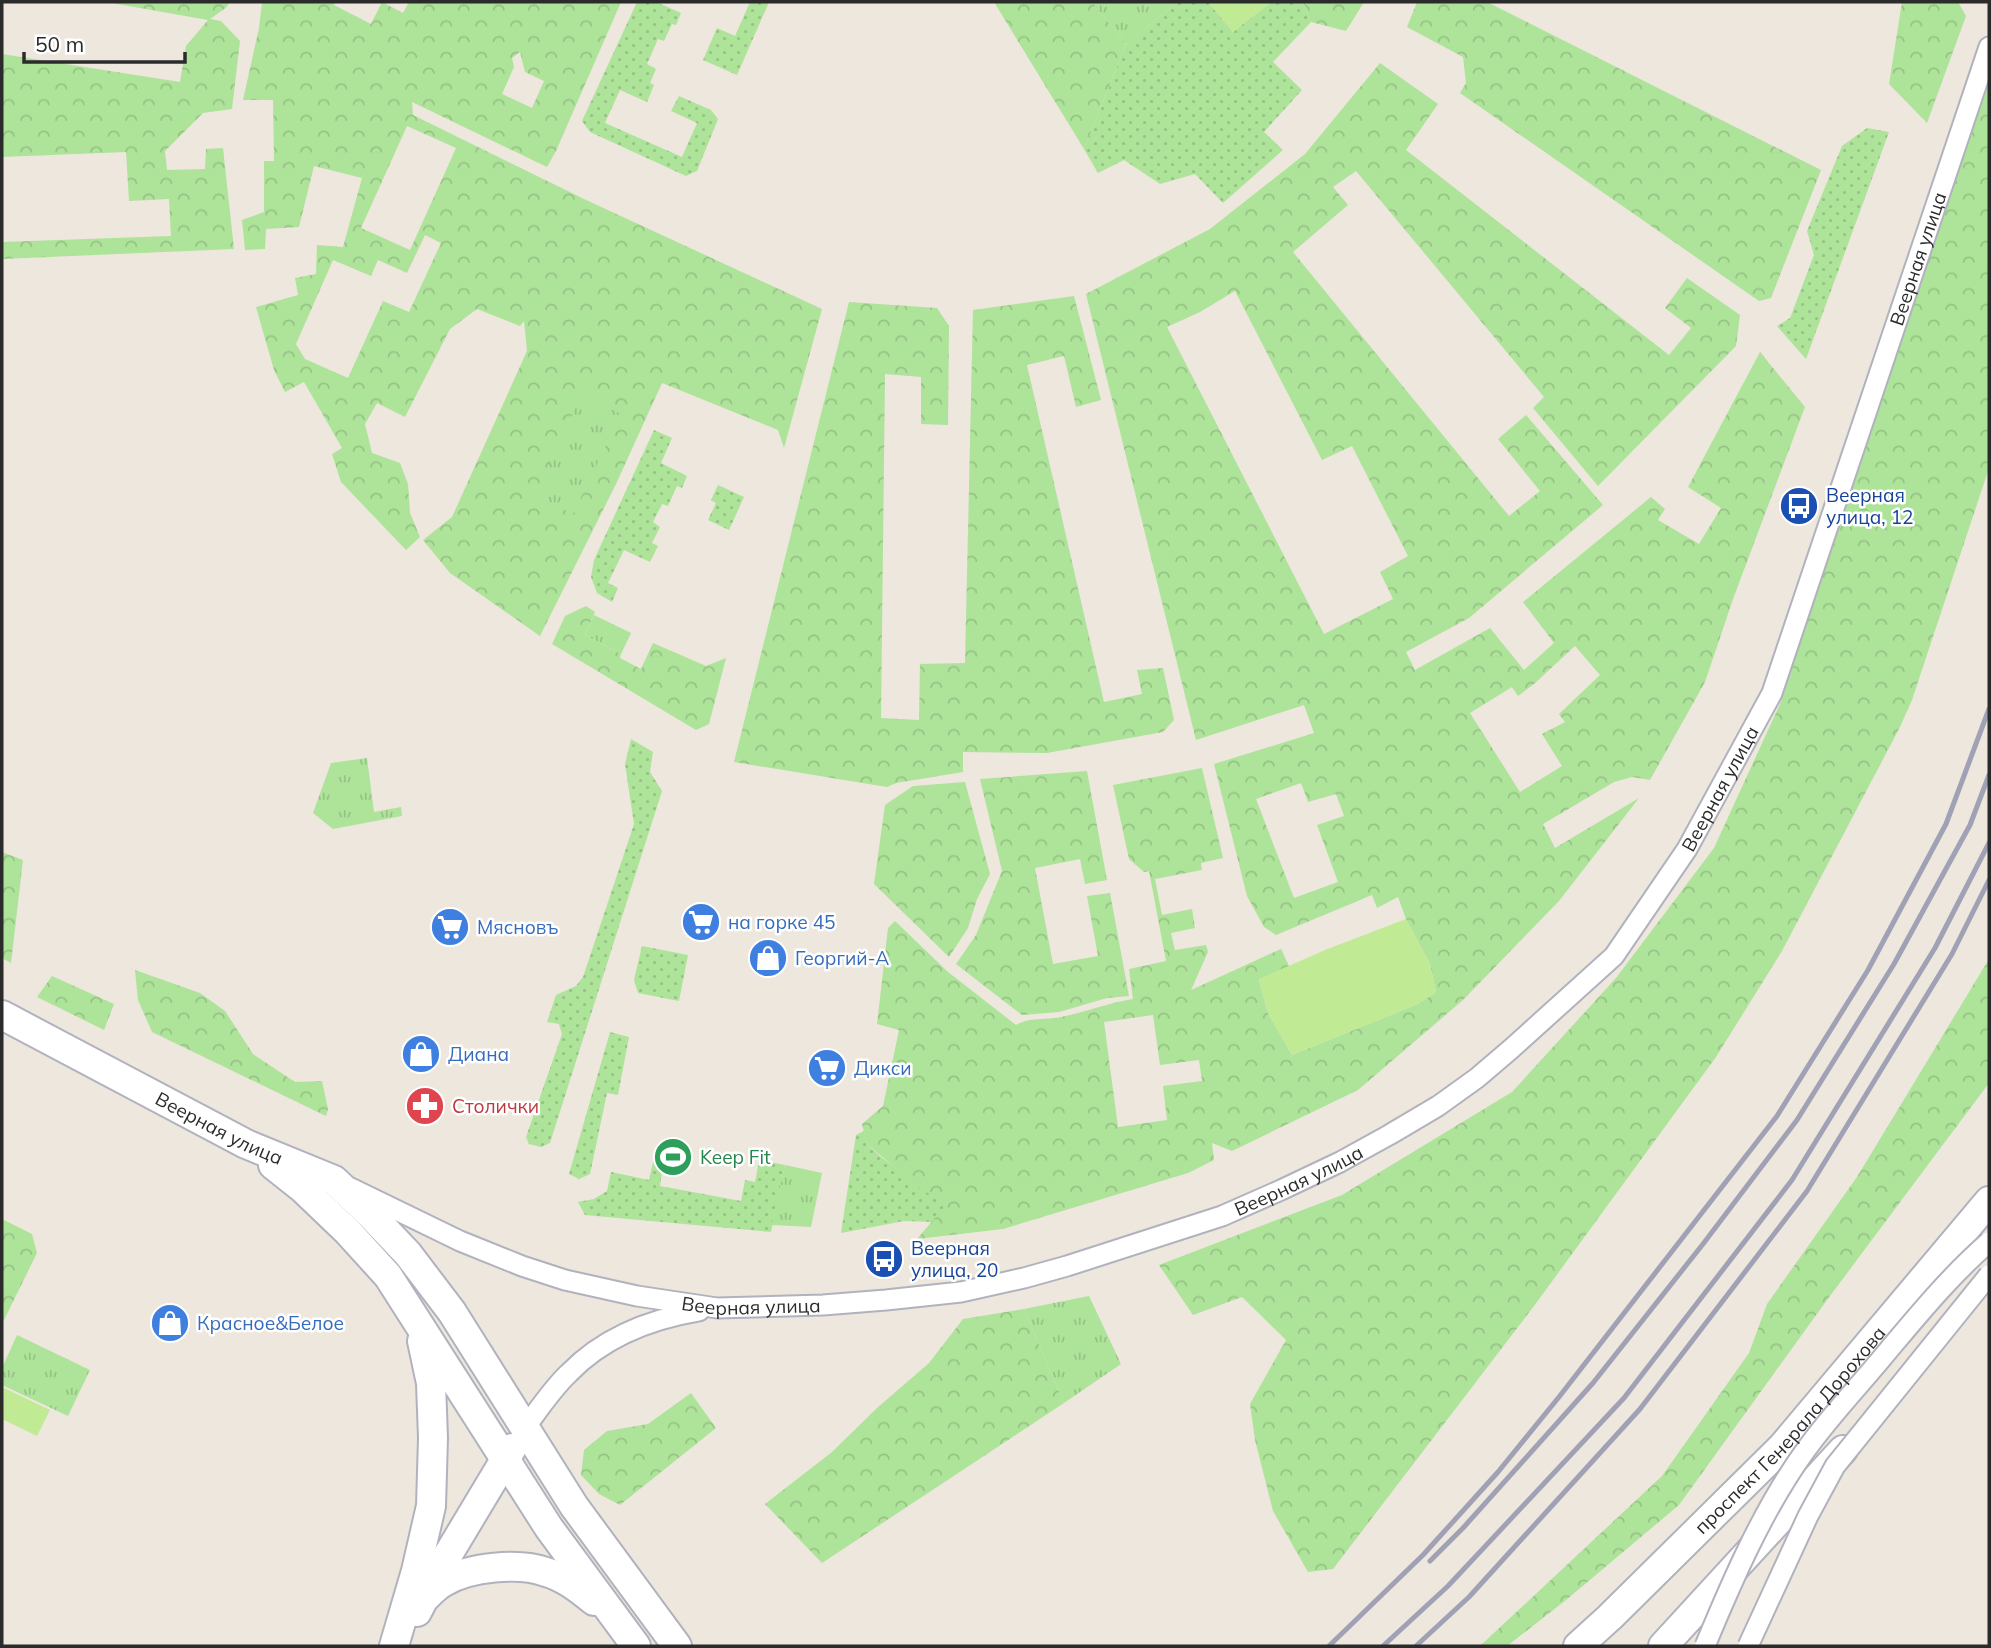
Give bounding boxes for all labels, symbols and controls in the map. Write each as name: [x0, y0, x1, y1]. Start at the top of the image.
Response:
scale bar: [24, 21, 186, 65]
text: 50 m: [35, 31, 84, 57]
street label: Веерная улица: [1884, 189, 1951, 329]
place label: Веерная улица, 12: [1826, 483, 1913, 529]
bus stop icon: Веерная улица, 12: [1778, 485, 1820, 527]
street label: Веерная улица: [1676, 722, 1764, 856]
supermarket icon: на горке 45: [680, 901, 722, 943]
supermarket icon: Мясновъ: [429, 906, 471, 948]
place label: на горке 45: [728, 910, 836, 934]
place label: Мясновъ: [477, 915, 559, 939]
shop icon: Георгий-А: [747, 937, 789, 979]
place label: Георгий-А: [795, 946, 889, 970]
shop icon: Диана: [400, 1033, 442, 1075]
place label: Диана: [448, 1042, 509, 1066]
supermarket icon: Дикси: [806, 1047, 848, 1089]
place label: Дикси: [854, 1056, 912, 1080]
pharmacy icon: Столички: [404, 1085, 446, 1127]
street label: Веерная улица: [151, 1086, 286, 1170]
place label: Столички: [452, 1094, 539, 1118]
sports icon: Keep Fit: [652, 1136, 694, 1178]
street label: Веерная улица: [1231, 1140, 1367, 1221]
place label: Keep Fit: [700, 1145, 771, 1169]
place label: Веерная улица, 20: [911, 1236, 998, 1282]
bus stop icon: Веерная улица, 20: [863, 1238, 905, 1280]
street label: Веерная улица: [680, 1291, 821, 1320]
shop icon: Красное&Белое: [149, 1302, 191, 1344]
place label: Красное&Белое: [197, 1311, 344, 1335]
street label: проспект Генерала Дорохова: [1689, 1321, 1891, 1539]

